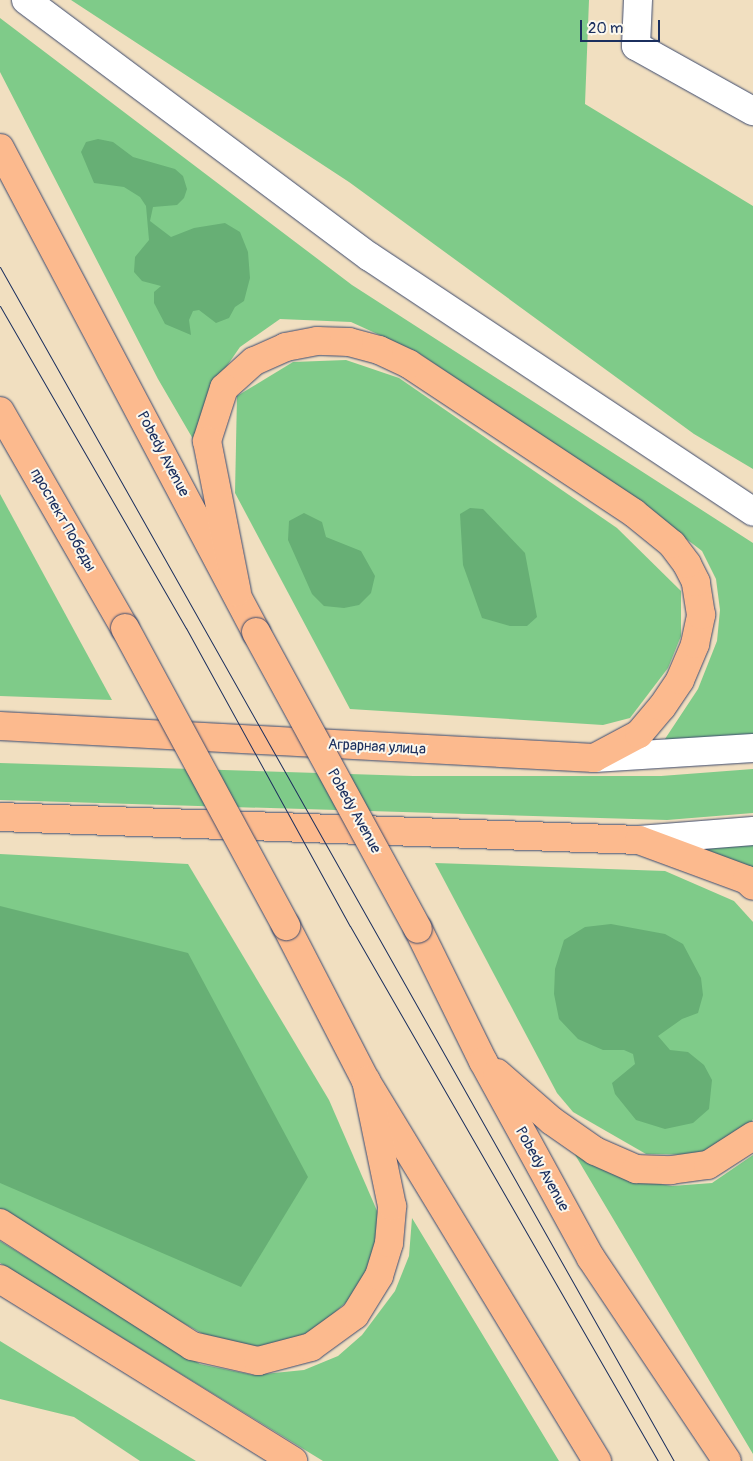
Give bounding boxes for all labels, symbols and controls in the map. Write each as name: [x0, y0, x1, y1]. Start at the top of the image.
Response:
scale bar: [583, 10, 663, 42]
text: 20 m: [588, 19, 623, 38]
street label: Pobedy Avenue: [133, 408, 193, 500]
street label: проспект Победы: [26, 465, 100, 575]
street label: Аграрная улица: [328, 735, 426, 759]
street label: Pobedy Avenue: [323, 765, 385, 857]
street label: Pobedy Avenue: [511, 1123, 573, 1215]

